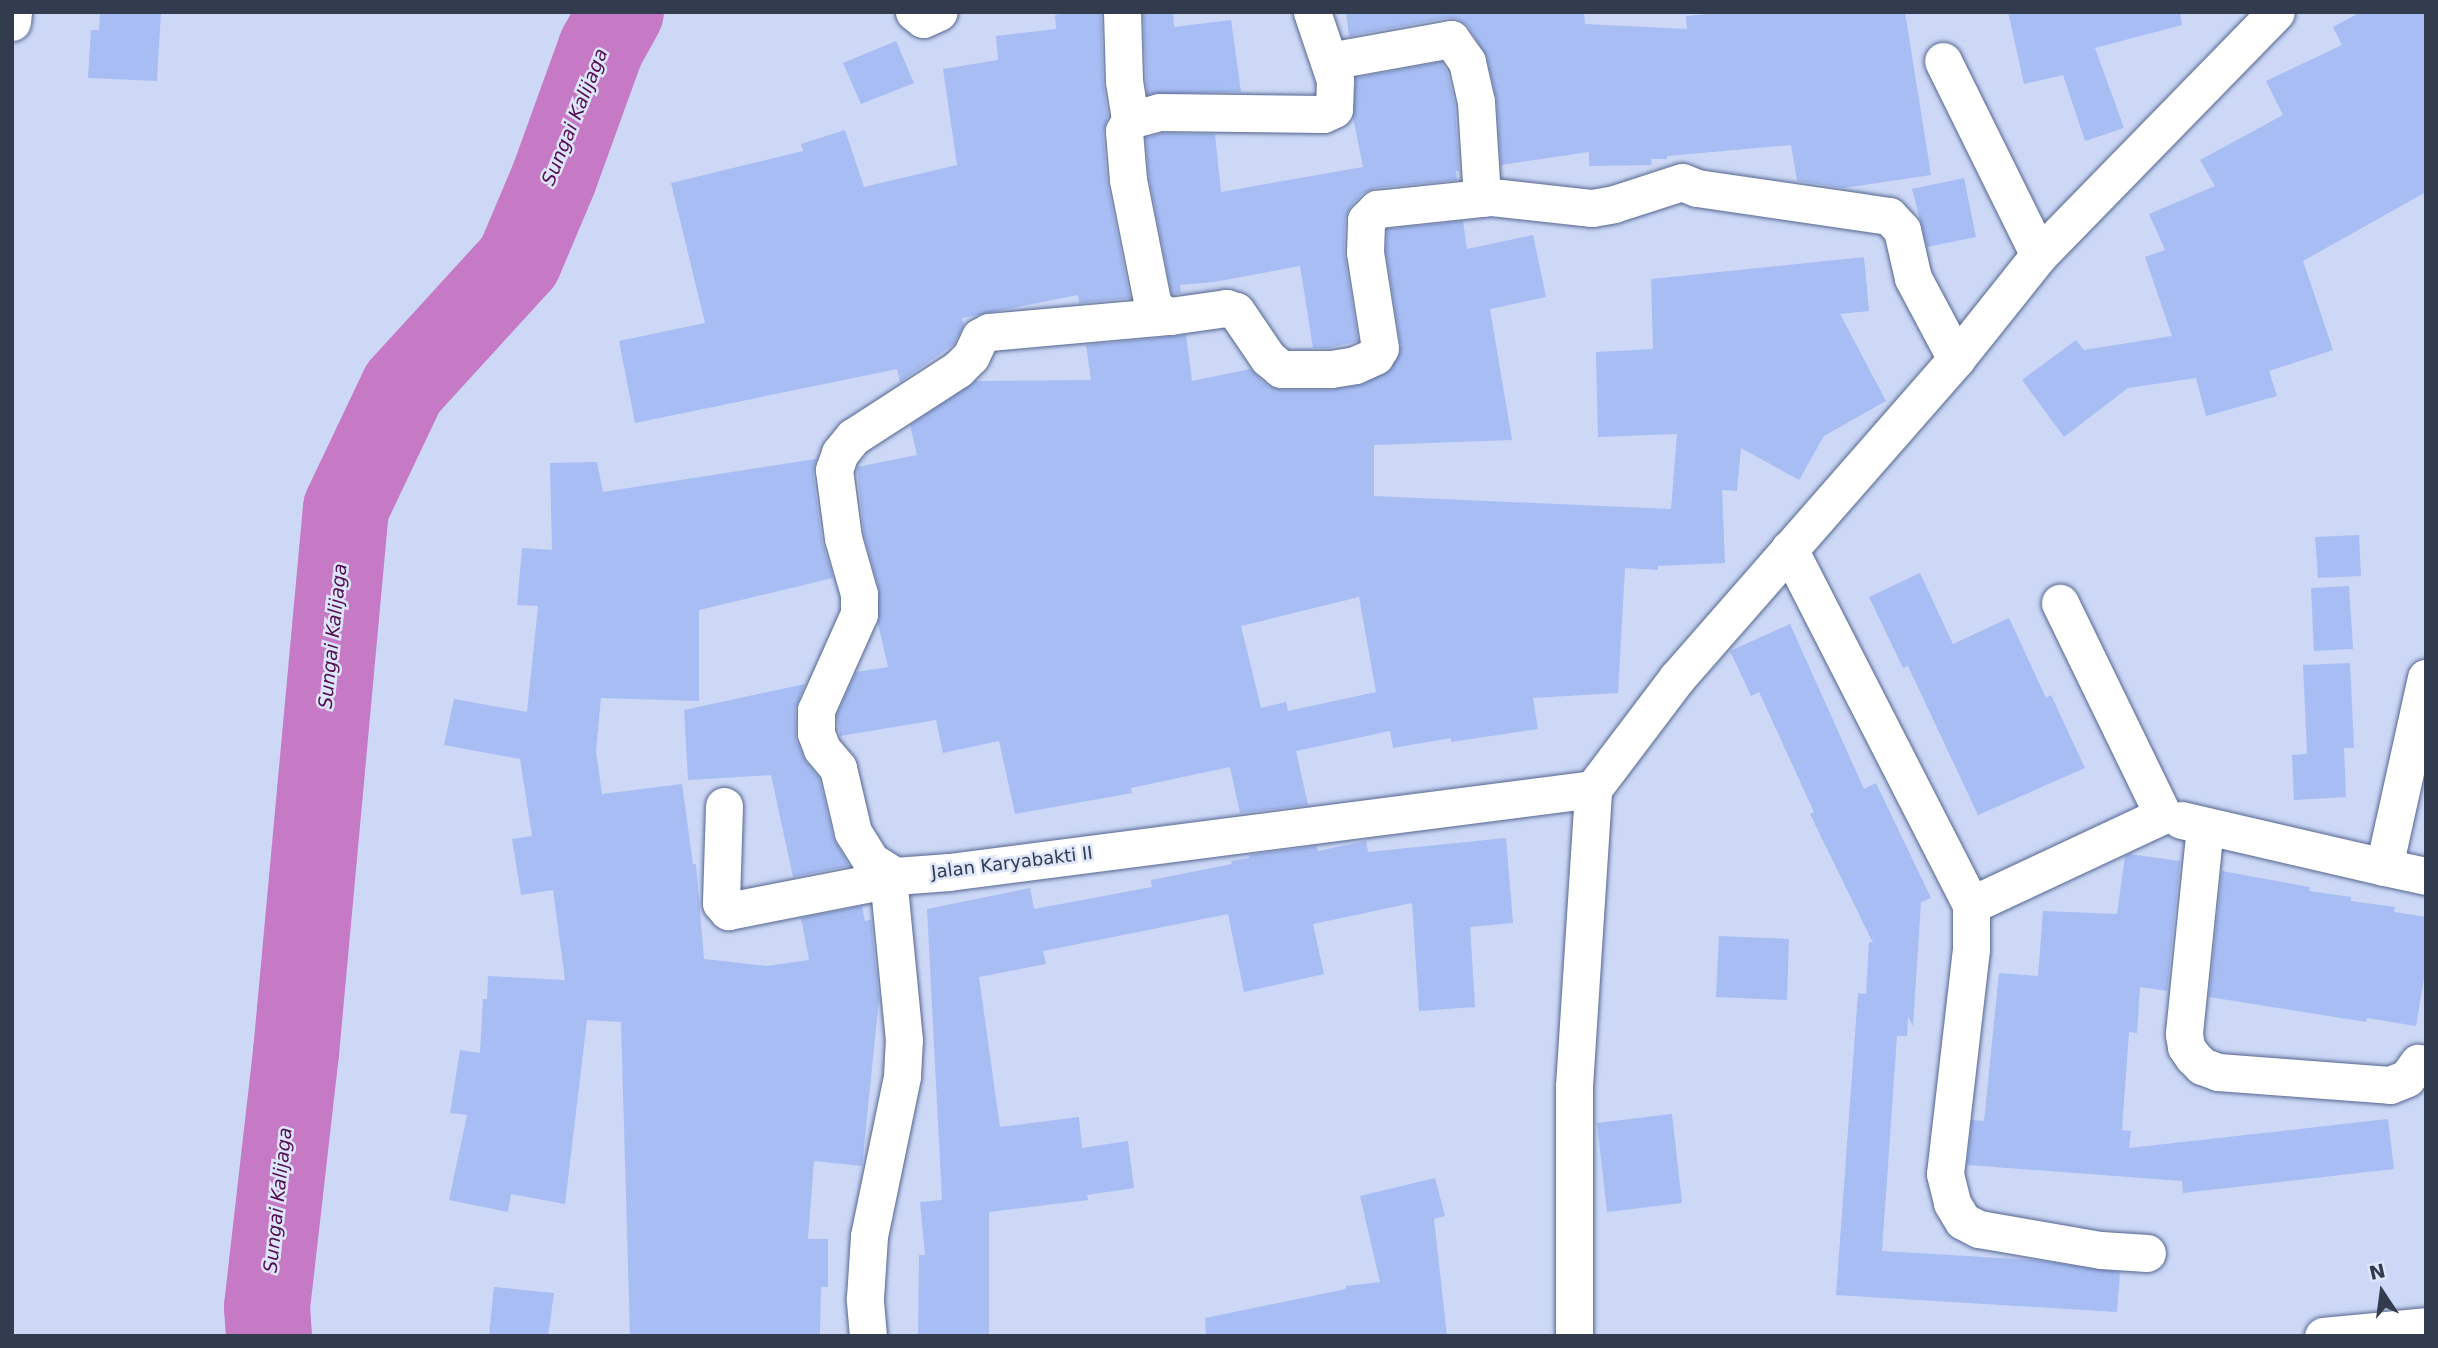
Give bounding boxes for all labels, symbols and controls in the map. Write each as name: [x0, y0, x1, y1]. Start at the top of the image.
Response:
water label: Sungai Kalijaga: [537, 45, 613, 189]
water label: Sungai Kalijaga: [314, 562, 352, 710]
street label: Jalan Karyabakti II: [930, 842, 1094, 884]
water label: Sungai Kalijaga: [259, 1126, 297, 1274]
north arrow: [2347, 1257, 2417, 1327]
text: N: [2367, 1259, 2387, 1284]

